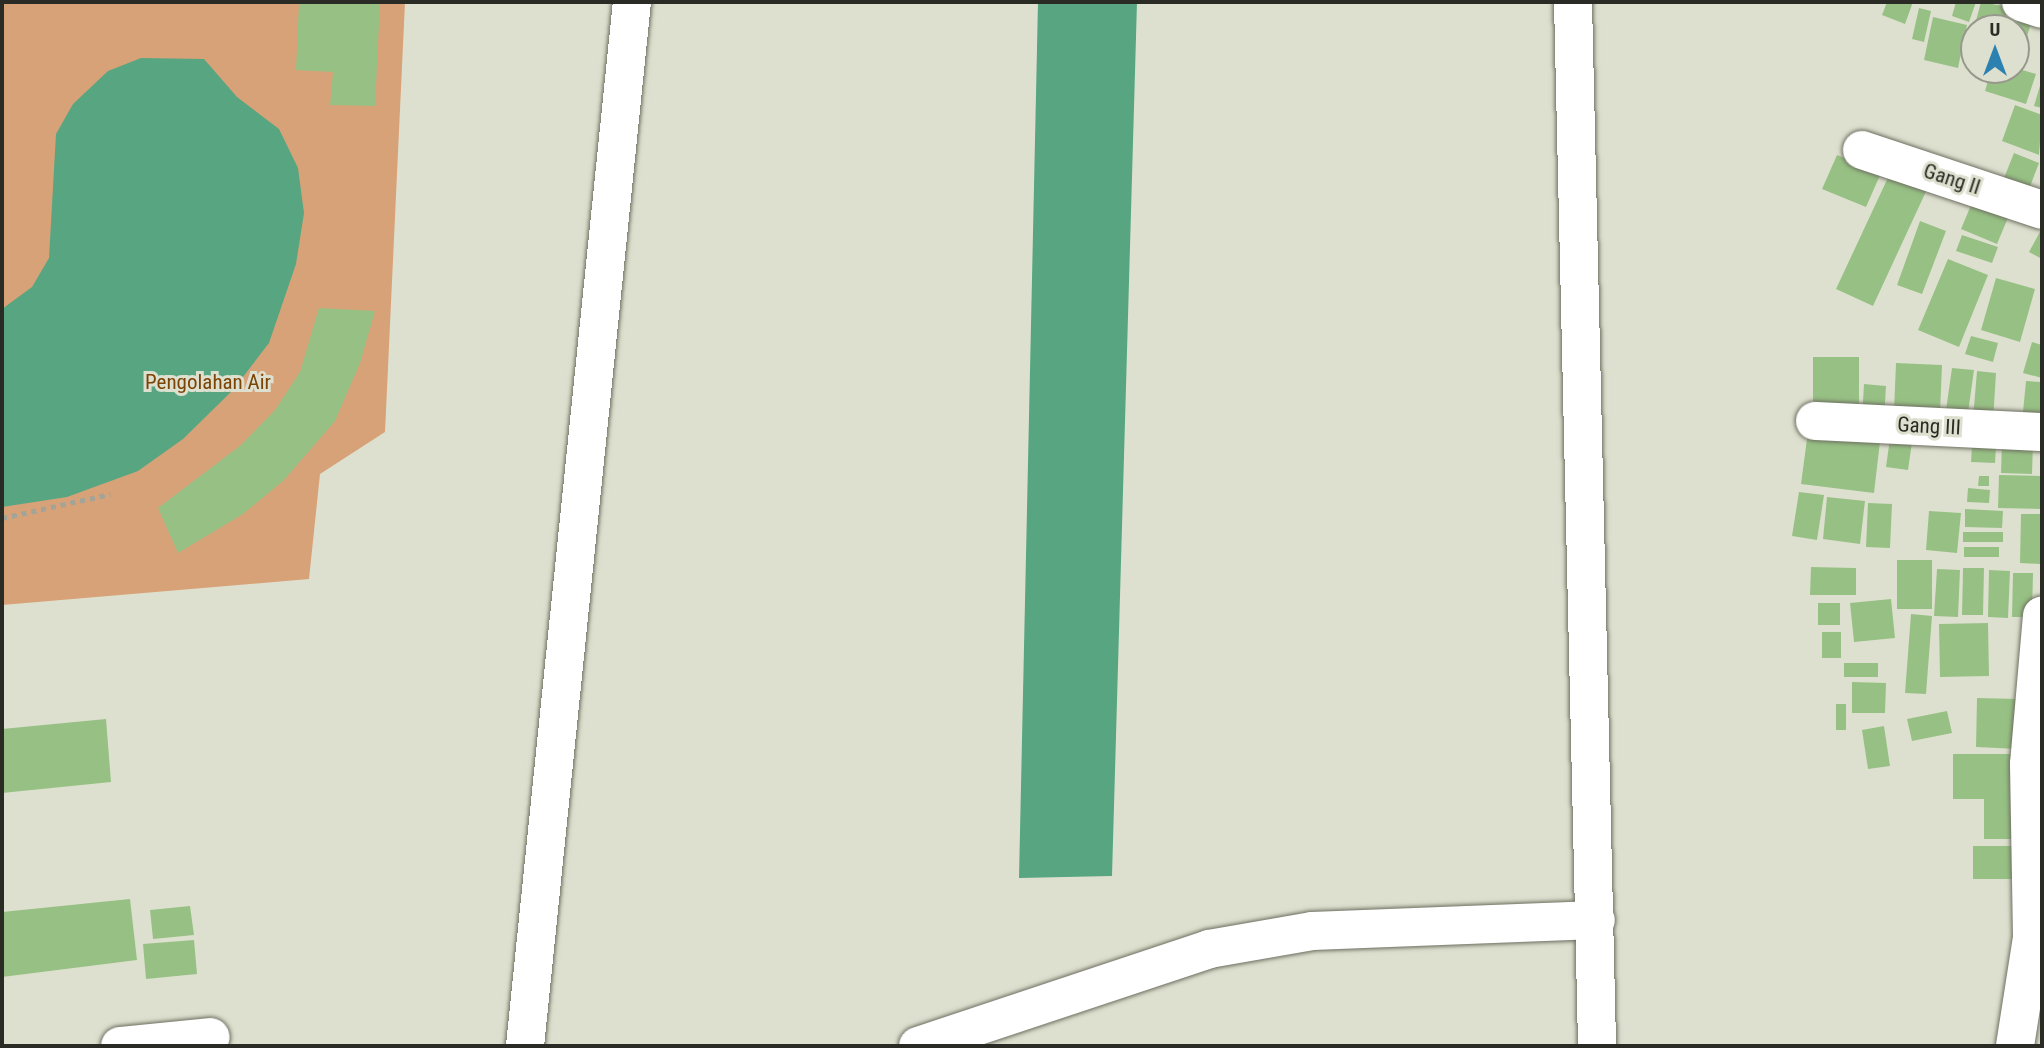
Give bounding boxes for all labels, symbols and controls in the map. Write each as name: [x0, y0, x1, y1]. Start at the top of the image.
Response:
north arrow: [1960, 14, 2030, 84]
text: U: [1990, 18, 2000, 41]
street label: Gang II: [1920, 158, 1984, 200]
park label: Pengolahan Air: [145, 369, 271, 395]
street label: Gang III: [1897, 412, 1961, 440]

